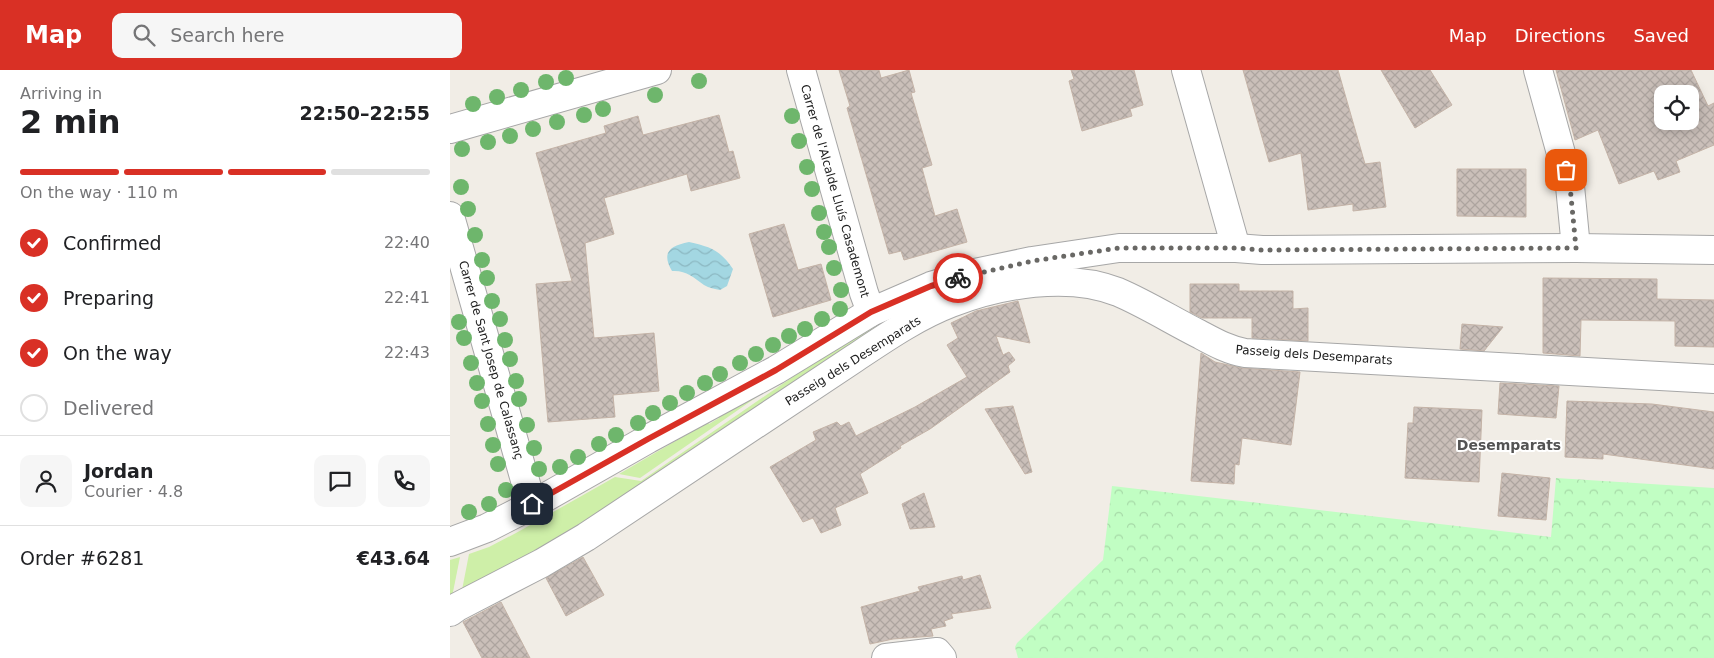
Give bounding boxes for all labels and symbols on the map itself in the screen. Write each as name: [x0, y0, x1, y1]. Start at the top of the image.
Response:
street label: Carrer de l'Alcalde Lluís Casademont: [798, 83, 872, 299]
pin: [1545, 149, 1587, 191]
courier: [933, 253, 983, 303]
street label: Carrer de Sant Josep de Calassanç: [456, 259, 526, 461]
street label: Passeig dels Desemparats: [783, 313, 923, 409]
street label: Passeig dels Desemparats: [1235, 343, 1393, 367]
district label: Desemparats: [1457, 437, 1561, 453]
pin: [511, 483, 553, 525]

